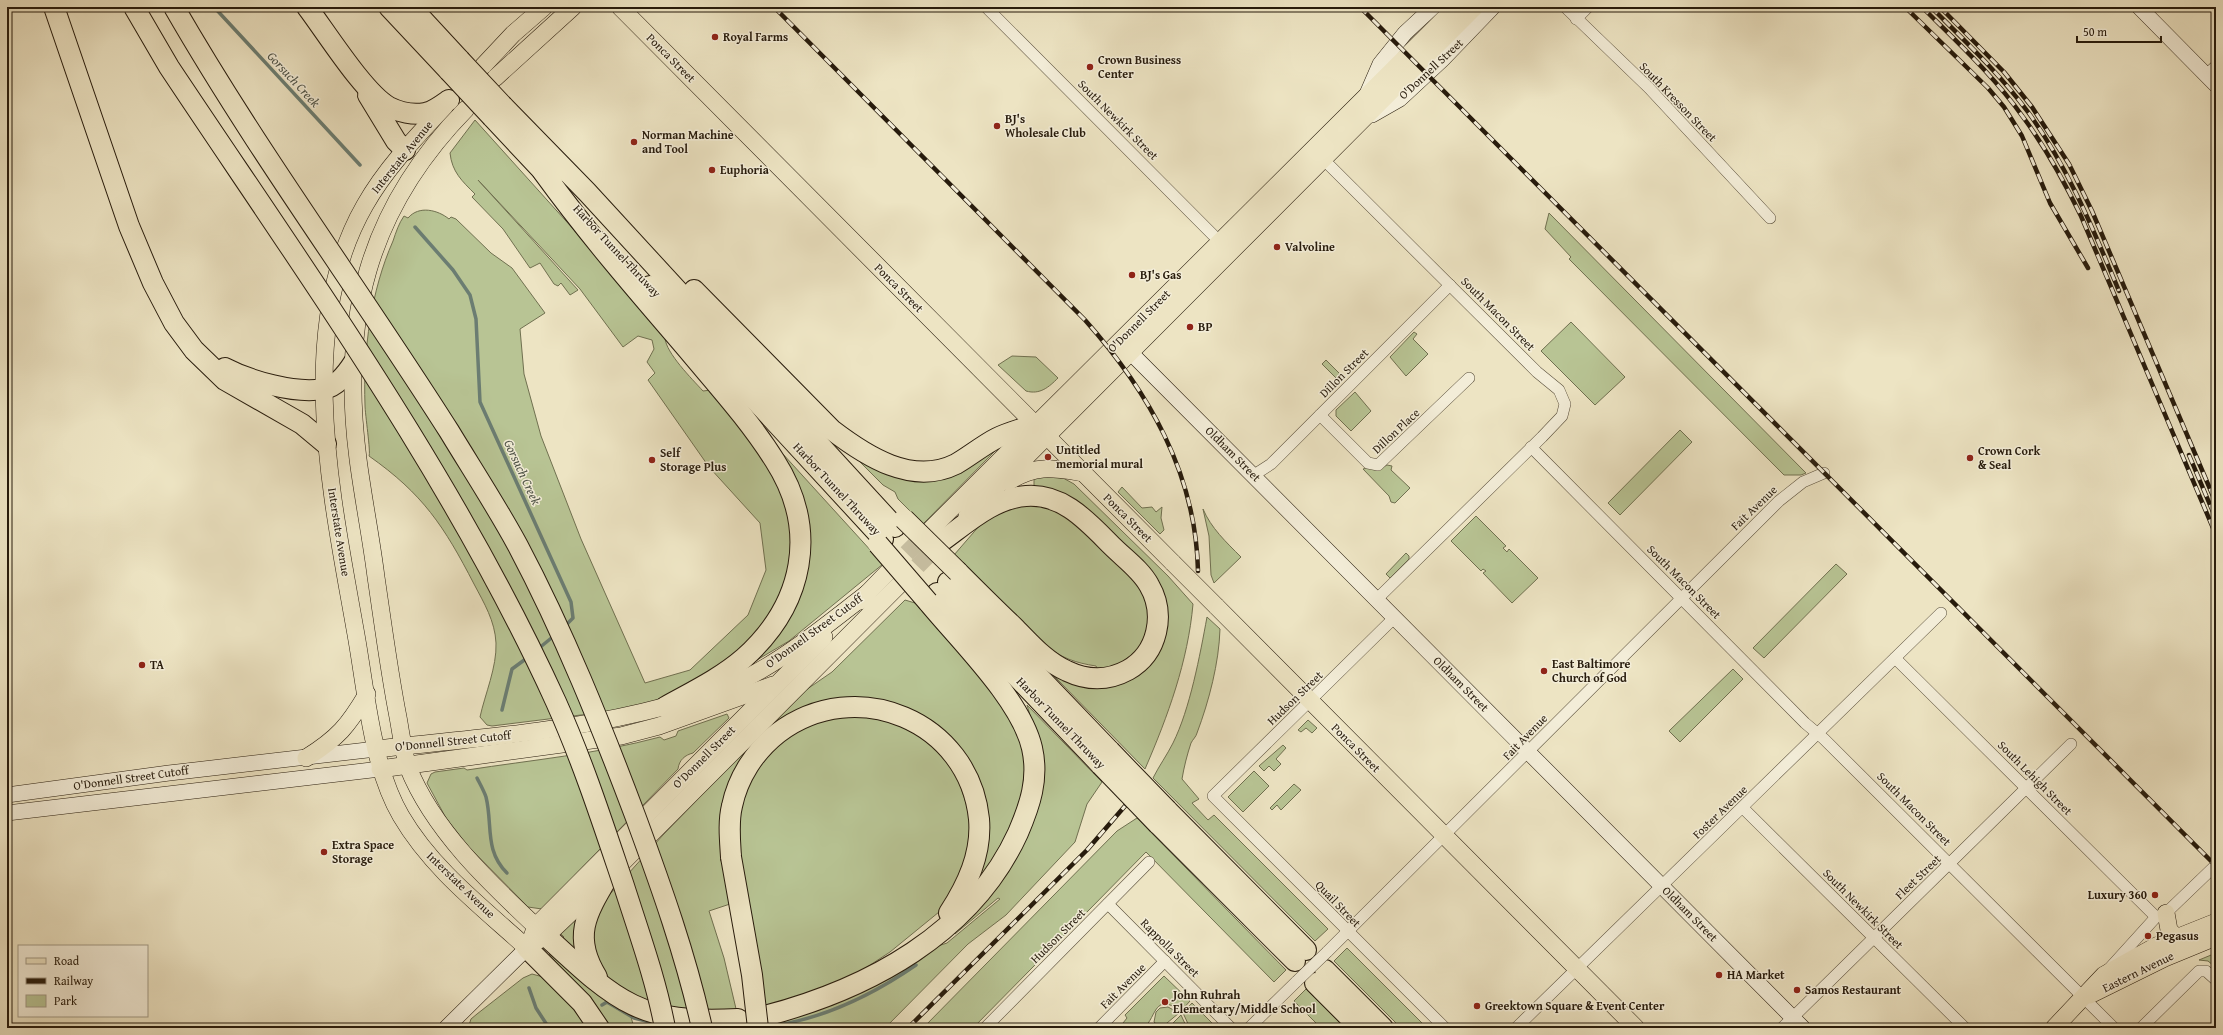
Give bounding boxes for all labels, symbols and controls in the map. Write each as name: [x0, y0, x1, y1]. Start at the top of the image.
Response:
scale bar: [2077, 18, 2161, 44]
text: 50 m: [2083, 23, 2107, 40]
place label: Royal Farms: [723, 28, 788, 45]
street label: Ponca Street: [643, 29, 700, 87]
marker: Royal Farms: [710, 32, 720, 42]
street label: O'Donnell Street: [1395, 34, 1467, 103]
water label: Gorsuch Creek: [263, 47, 325, 112]
place label: Crown Business Center: [1098, 51, 1181, 82]
street label: South Kresson Street: [1636, 58, 1721, 146]
marker: Crown Business Center: [1085, 62, 1095, 72]
street label: South Newkirk Street: [1074, 76, 1163, 164]
place label: BJ's Wholesale Club: [1005, 110, 1086, 141]
street label: Interstate Avenue: [367, 116, 437, 197]
marker: BJ's Wholesale Club: [992, 121, 1002, 131]
place label: Norman Machine and Tool: [642, 126, 734, 157]
marker: Norman Machine and Tool: [629, 137, 639, 147]
place label: Euphoria: [720, 161, 770, 178]
marker: Euphoria: [707, 165, 717, 175]
street label: Harbor Tunnel Thruway: [570, 200, 665, 301]
place label: Valvoline: [1285, 238, 1335, 255]
marker: Valvoline: [1272, 242, 1282, 252]
street label: Ponca Street: [871, 259, 928, 317]
place label: BJ's Gas: [1140, 266, 1181, 283]
marker: BJ's Gas: [1127, 270, 1137, 280]
street label: South Macon Street: [1457, 273, 1540, 355]
street label: O'Donnell Street: [1103, 285, 1174, 356]
place label: BP: [1198, 318, 1212, 335]
marker: BP: [1185, 322, 1195, 332]
street label: Dillon Street: [1315, 344, 1373, 401]
street label: Dillon Place: [1368, 404, 1423, 457]
street label: Oldham Street: [1202, 422, 1265, 486]
water label: Gorsuch Creek: [499, 436, 546, 508]
street label: Harbor Tunnel Thruway: [790, 438, 885, 539]
place label: Untitled memorial mural: [1056, 441, 1143, 472]
place label: Crown Cork & Seal: [1978, 442, 2040, 473]
place label: Self Storage Plus: [660, 444, 726, 475]
marker: Untitled memorial mural: [1043, 452, 1053, 462]
marker: Crown Cork & Seal: [1965, 453, 1975, 463]
marker: Self Storage Plus: [647, 455, 657, 465]
street label: Fait Avenue: [1727, 481, 1781, 534]
street label: Interstate Avenue: [324, 486, 355, 578]
street label: Ponca Street: [1100, 489, 1157, 547]
street label: South Macon Street: [1643, 541, 1726, 623]
street label: O'Donnell Street Cutoff: [762, 589, 867, 672]
street label: Oldham Street: [1430, 652, 1493, 716]
place label: East Baltimore Church of God: [1552, 655, 1630, 686]
place label: TA: [150, 656, 164, 673]
marker: TA: [137, 660, 147, 670]
street label: Hudson Street: [1263, 666, 1327, 729]
marker: East Baltimore Church of God: [1539, 666, 1549, 676]
street label: Harbor Tunnel Thruway: [1013, 673, 1110, 772]
street label: Fait Avenue: [1498, 710, 1551, 763]
street label: Ponca Street: [1328, 719, 1385, 777]
street label: O'Donnell Street: [668, 721, 739, 792]
street label: O'Donnell Street Cutoff: [394, 726, 513, 755]
street label: South Lehigh Street: [1994, 736, 2077, 819]
street label: O'Donnell Street Cutoff: [72, 761, 191, 794]
street label: South Macon Street: [1873, 768, 1956, 850]
street label: Foster Avenue: [1688, 781, 1751, 842]
place label: Extra Space Storage: [332, 836, 394, 867]
marker: Extra Space Storage: [319, 847, 329, 857]
street label: Interstate Avenue: [423, 848, 500, 922]
street label: Fleet Street: [1891, 850, 1945, 903]
street label: South Newkirk Street: [1819, 865, 1908, 953]
street label: Quail Street: [1312, 876, 1366, 931]
street label: Oldham Street: [1659, 882, 1722, 946]
place label: Luxury 360: [2088, 886, 2147, 903]
marker: Luxury 360: [2150, 890, 2160, 900]
street label: Hudson Street: [1026, 904, 1089, 967]
street label: Rappolla Street: [1137, 914, 1204, 981]
place label: Pegasus: [2156, 927, 2199, 944]
marker: Pegasus: [2143, 931, 2153, 941]
legend: [18, 945, 148, 1017]
street label: Eastern Avenue: [2099, 947, 2177, 996]
text: Road: [54, 952, 80, 969]
street label: Fait Avenue: [1096, 959, 1149, 1012]
place label: HA Market: [1727, 966, 1785, 983]
marker: HA Market: [1714, 970, 1724, 980]
text: Railway: [54, 972, 93, 989]
place label: Samos Restaurant: [1805, 981, 1902, 998]
marker: Samos Restaurant: [1792, 985, 1802, 995]
place label: John Ruhrah Elementary/Middle School: [1171, 986, 1316, 1017]
text: Park: [54, 992, 78, 1009]
marker: John Ruhrah Elementary/Middle School: [1160, 997, 1170, 1007]
place label: Greektown Square & Event Center: [1485, 997, 1665, 1014]
marker: Greektown Square & Event Center: [1472, 1001, 1482, 1011]

